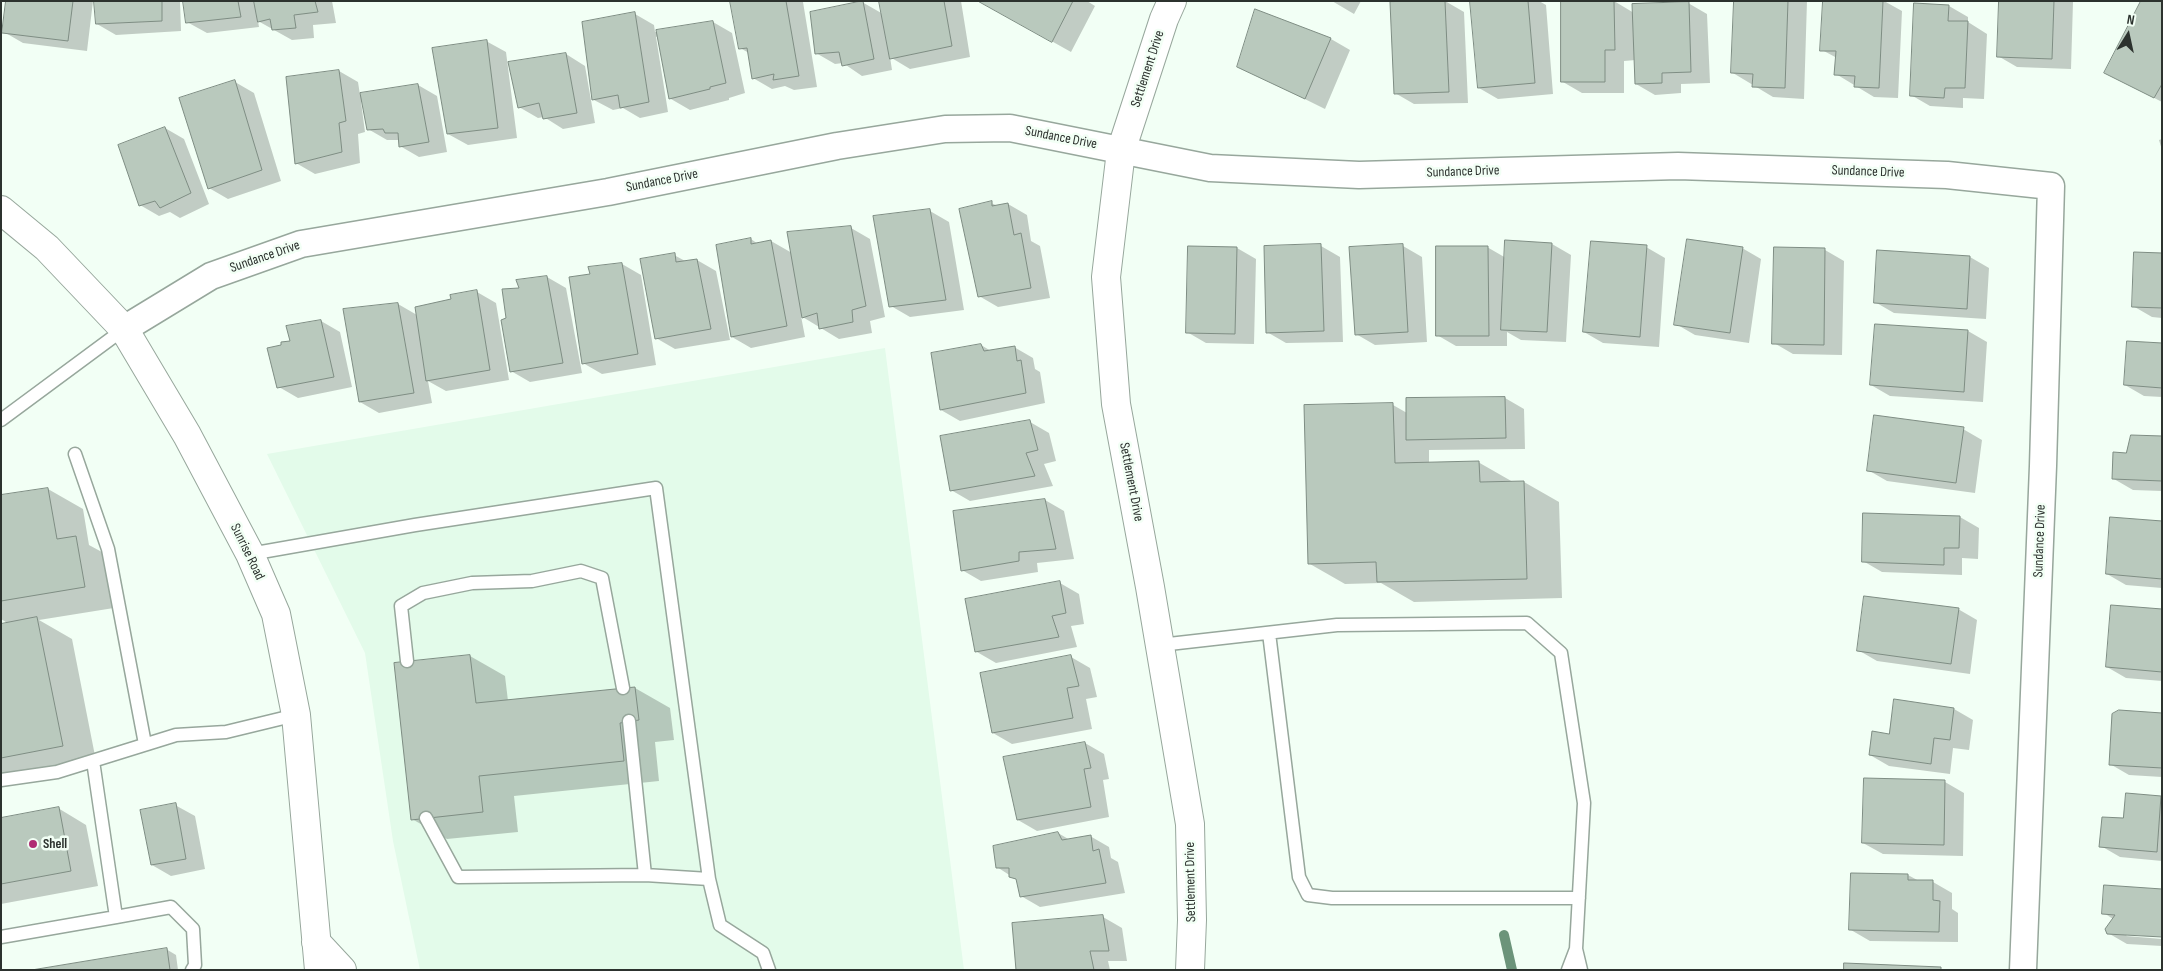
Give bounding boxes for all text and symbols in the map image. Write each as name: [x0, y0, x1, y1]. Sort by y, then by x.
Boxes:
north arrow: [2103, 10, 2153, 60]
text: N: [2126, 11, 2136, 29]
street label: Settlement Drive: [1128, 28, 1168, 110]
street label: Sundance Drive: [1024, 123, 1098, 153]
street label: Sundance Drive: [1426, 162, 1500, 182]
street label: Sundance Drive: [1831, 162, 1905, 182]
street label: Sundance Drive: [625, 166, 699, 196]
street label: Sundance Drive: [228, 237, 302, 277]
street label: Settlement Drive: [1115, 441, 1147, 523]
street label: Sundance Drive: [2030, 504, 2050, 578]
street label: Sunrise Road: [226, 521, 268, 583]
place label: Shell: [43, 836, 67, 852]
marker: Shell: [27, 838, 39, 850]
street label: Settlement Drive: [1182, 842, 1200, 922]

